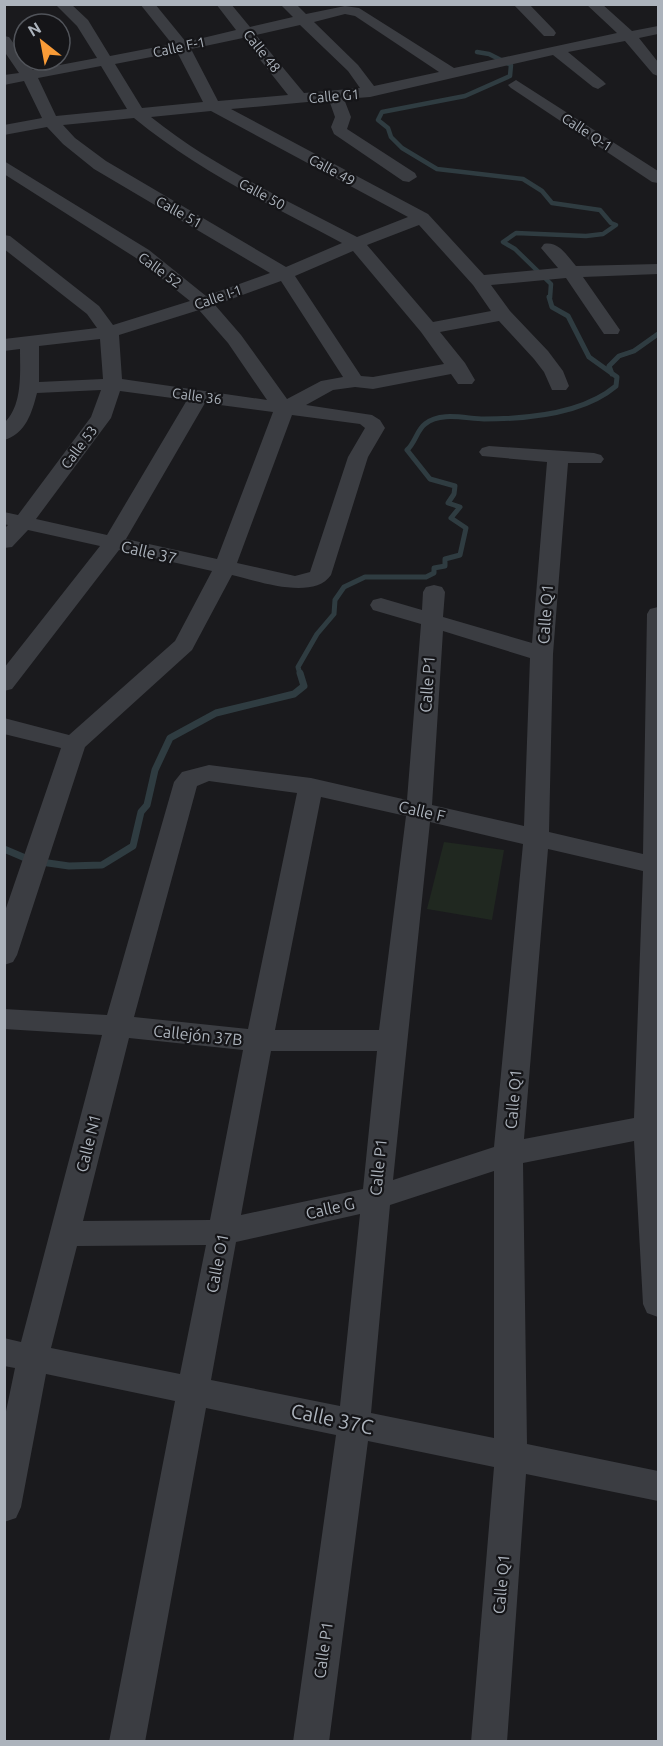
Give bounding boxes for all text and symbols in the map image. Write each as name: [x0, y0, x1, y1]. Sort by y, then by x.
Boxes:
north arrow: [12, 12, 72, 72]
text: N: [25, 18, 44, 40]
street label: Calle 48: [240, 27, 284, 75]
street label: Calle F-1: [151, 34, 207, 60]
street label: Calle G1: [308, 86, 360, 106]
street label: Calle Q-1: [559, 110, 615, 154]
street label: Calle 49: [306, 151, 358, 189]
street label: Calle 50: [236, 175, 288, 213]
street label: Calle 51: [153, 193, 205, 231]
street label: Calle 52: [135, 249, 185, 291]
street label: Calle I-1: [192, 281, 244, 313]
street label: Calle 36: [171, 385, 223, 407]
street label: Calle 53: [58, 422, 100, 472]
street label: Calle 37: [119, 537, 179, 567]
street label: Calle Q1: [534, 583, 556, 645]
street label: Calle P1: [416, 655, 438, 713]
street label: Calle F: [397, 797, 447, 825]
street label: Callejón 37B: [153, 1021, 243, 1049]
street label: Calle Q1: [501, 1068, 525, 1130]
street label: Calle N1: [72, 1112, 104, 1174]
street label: Calle P1: [366, 1137, 390, 1197]
street label: Calle G: [304, 1194, 356, 1222]
street label: Calle O1: [202, 1232, 232, 1294]
street label: Calle 37C: [289, 1399, 375, 1438]
street label: Calle Q1: [489, 1553, 513, 1615]
street label: Calle P1: [310, 1620, 336, 1680]

